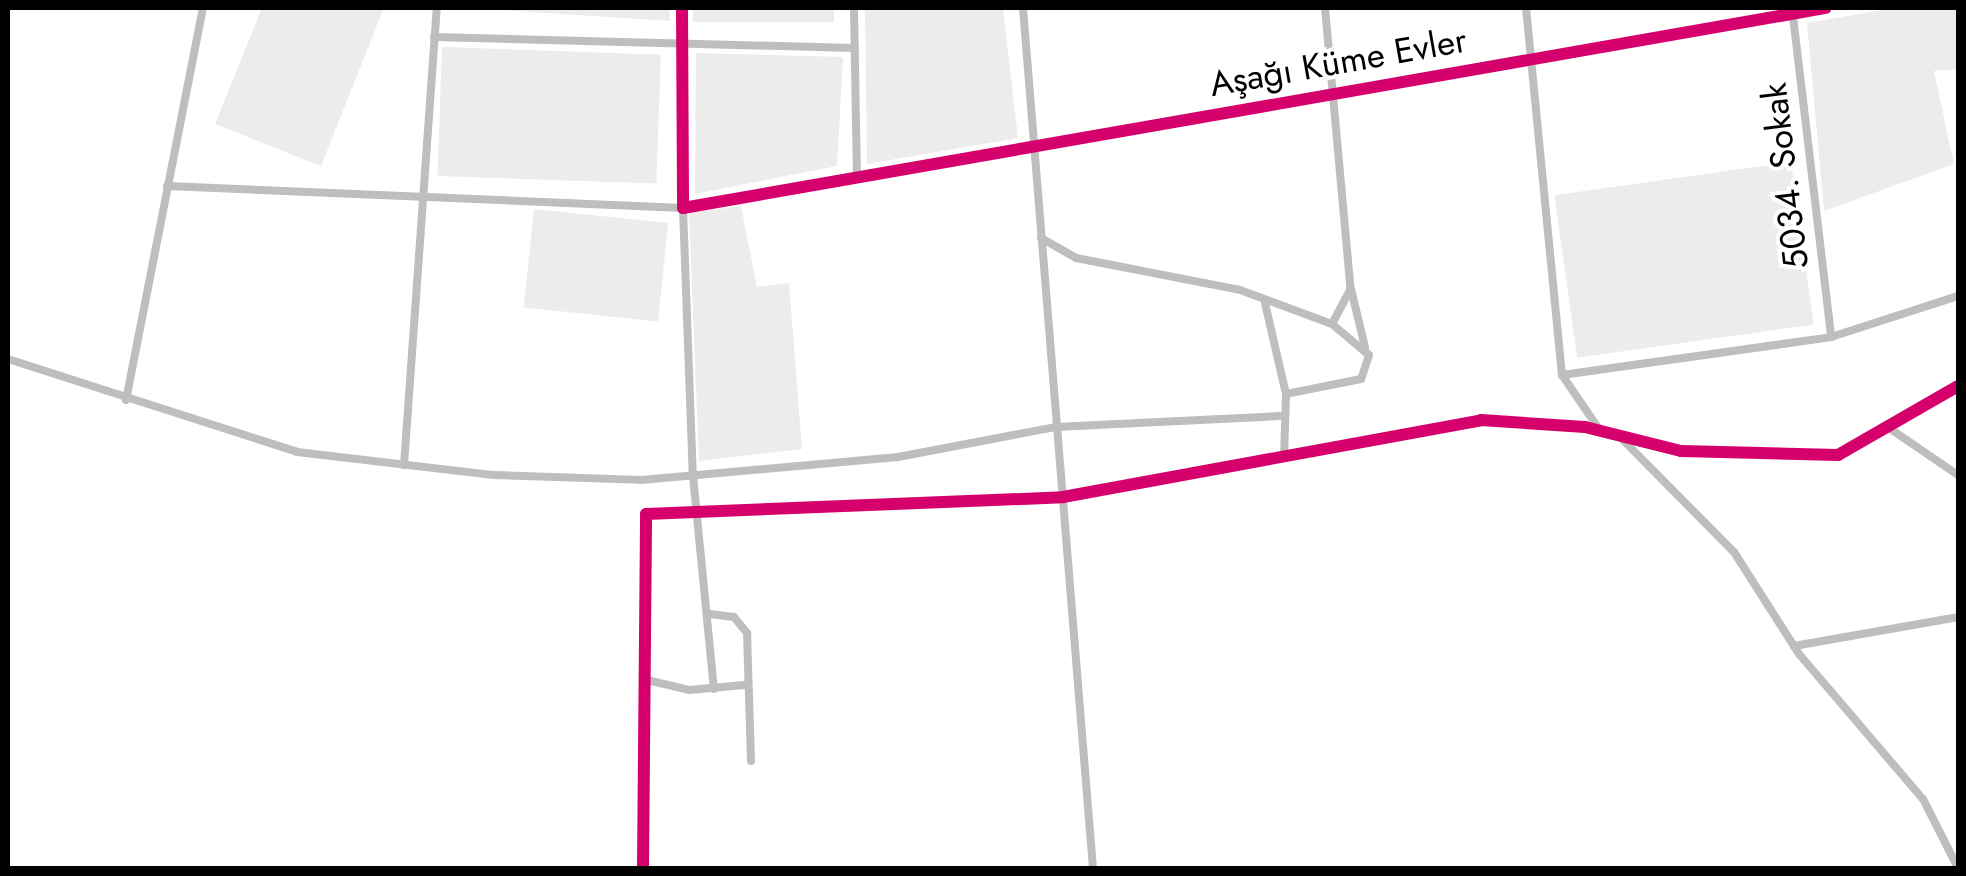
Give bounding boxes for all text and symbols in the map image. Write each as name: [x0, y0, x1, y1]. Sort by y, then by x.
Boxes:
street label: Aşağı Küme Evler: [1206, 19, 1470, 105]
street label: 5034. Sokak: [1753, 81, 1817, 271]

